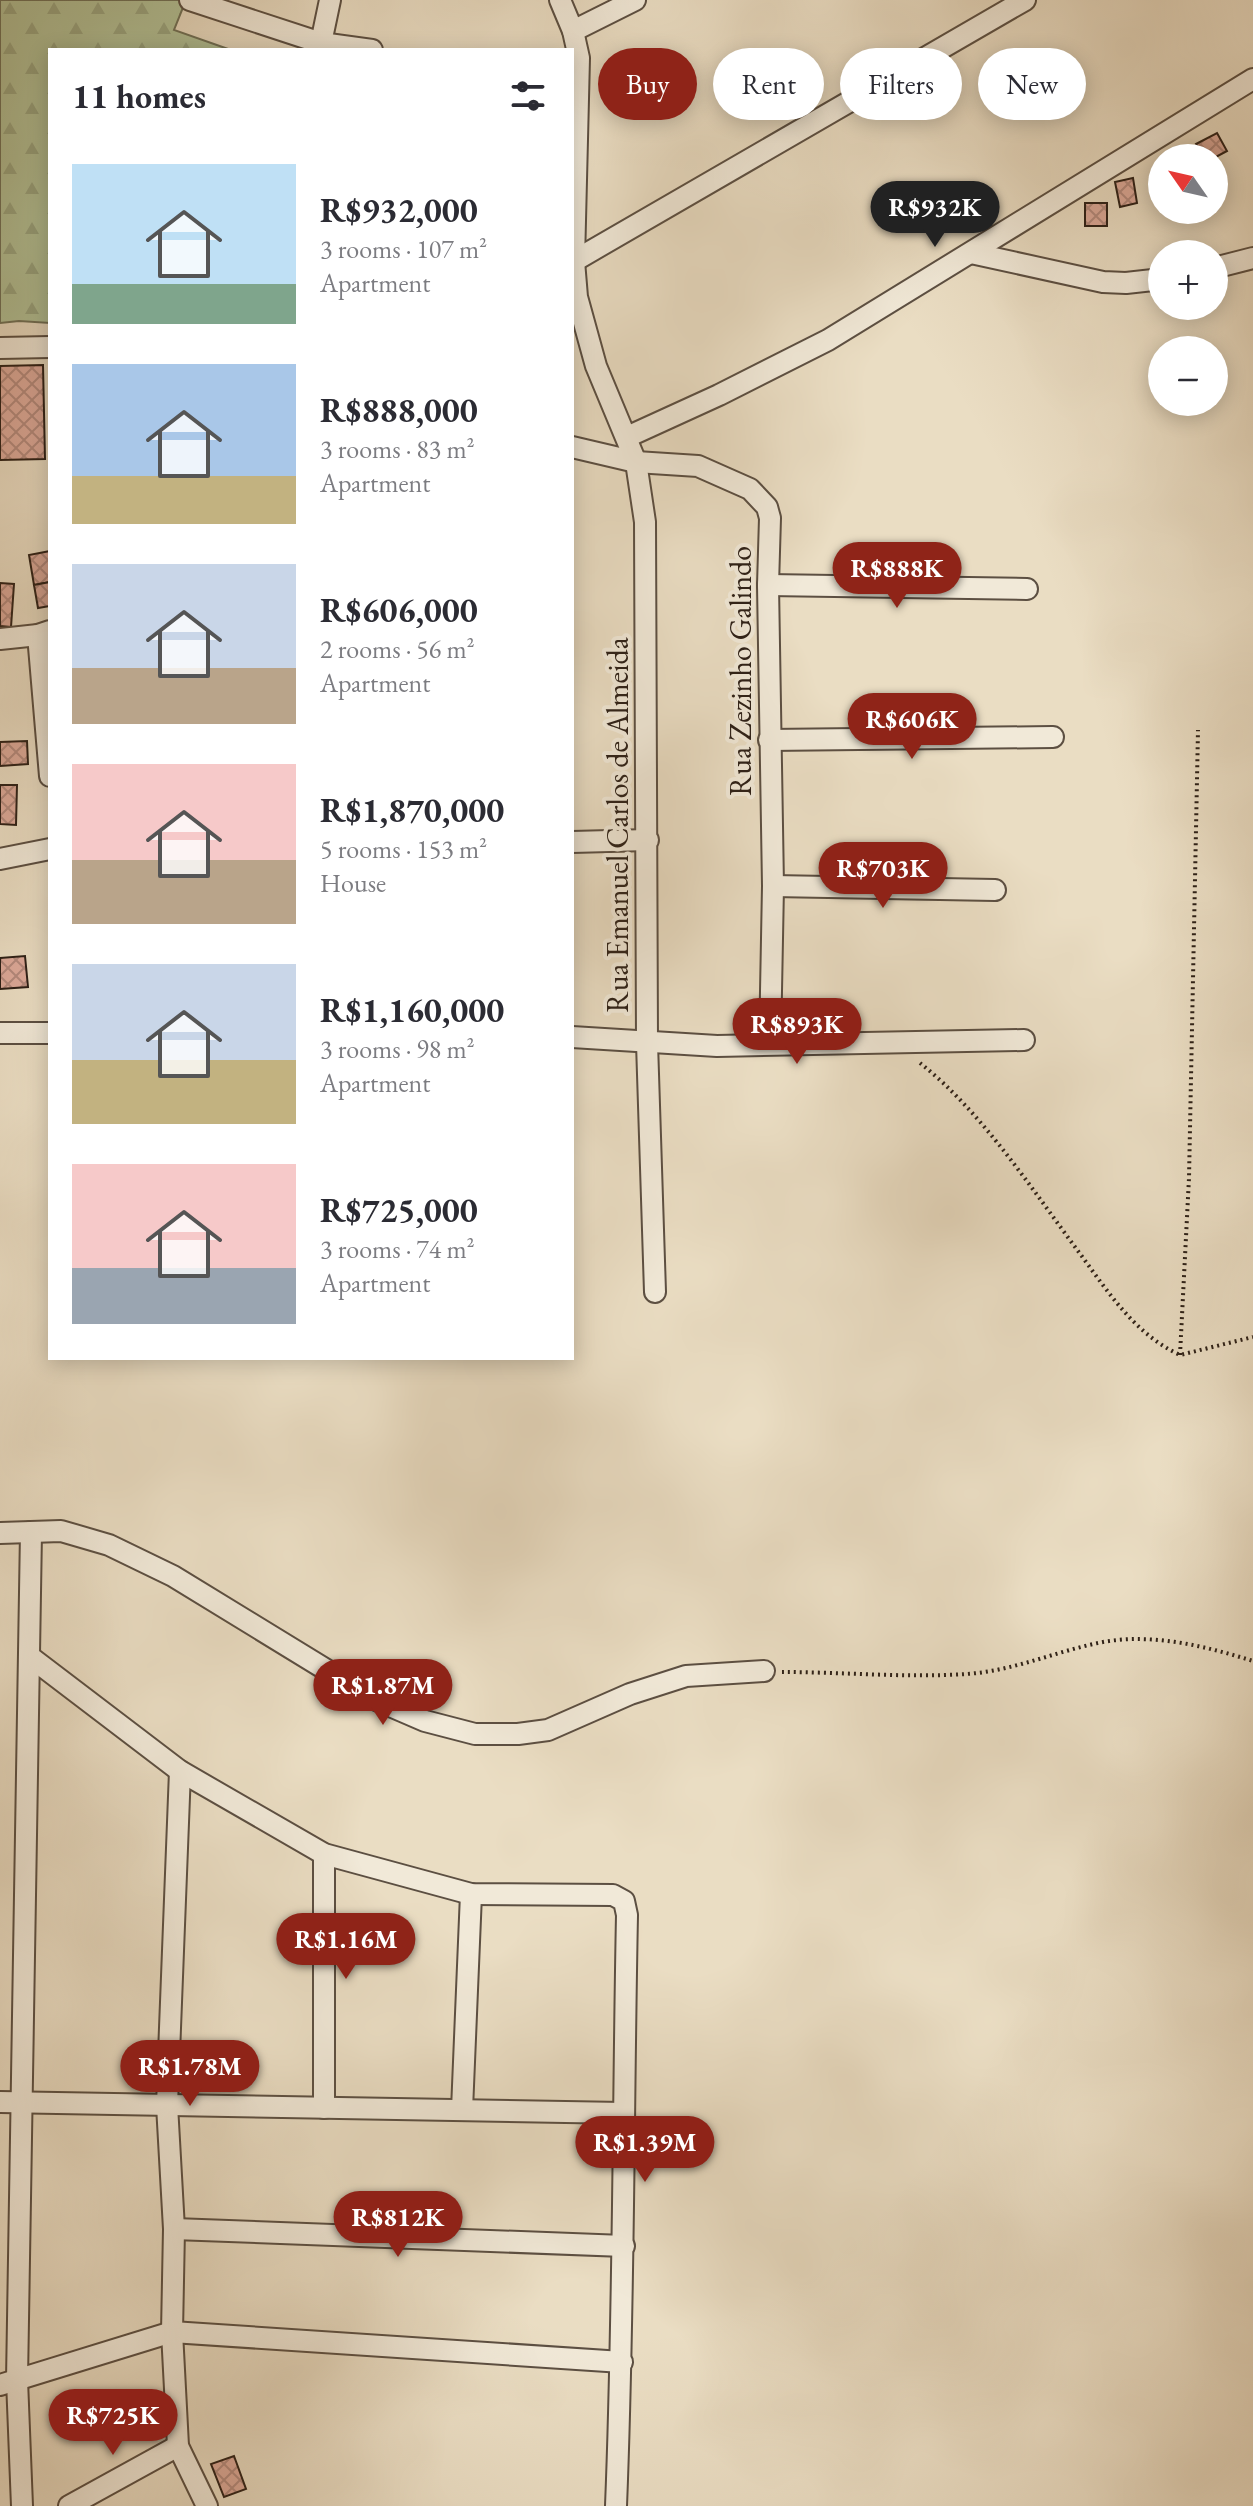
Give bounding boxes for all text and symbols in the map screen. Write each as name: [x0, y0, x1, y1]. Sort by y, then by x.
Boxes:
chip: Buy: [598, 48, 697, 120]
chip: Rent: [713, 48, 824, 120]
chip: Filters: [840, 48, 962, 120]
chip: New: [978, 48, 1086, 120]
text: 11 homes: [72, 74, 206, 118]
icon: filters: [506, 74, 550, 118]
north arrow: [1148, 144, 1228, 224]
map controls: [1148, 144, 1228, 416]
pin: R$932K: [870, 181, 1000, 249]
text: R$932,000: [320, 188, 478, 232]
text: R$932K: [889, 190, 981, 224]
icon: home: [136, 196, 232, 292]
text: 3 rooms · 107 m²: [320, 232, 487, 266]
button: +: [1148, 240, 1228, 320]
text: Apartment: [320, 266, 430, 300]
button: −: [1148, 336, 1228, 416]
text: R$888,000: [320, 388, 478, 432]
icon: home: [136, 396, 232, 492]
text: 3 rooms · 83 m²: [320, 432, 475, 466]
text: Apartment: [320, 466, 430, 500]
pin: R$888K: [832, 542, 962, 610]
street label: Rua Zezinho Galindo: [721, 546, 760, 796]
text: R$888K: [851, 551, 943, 585]
text: R$606,000: [320, 588, 478, 632]
icon: home: [136, 596, 232, 692]
text: 2 rooms · 56 m²: [320, 632, 475, 666]
street label: Rua Emanuel Carlos de Almeida: [598, 637, 637, 1013]
text: Apartment: [320, 666, 430, 700]
pin: R$606K: [847, 693, 977, 761]
text: R$606K: [866, 702, 958, 736]
text: R$1,870,000: [320, 788, 504, 832]
icon: home: [136, 796, 232, 892]
text: 5 rooms · 153 m²: [320, 832, 487, 866]
pin: R$703K: [818, 842, 948, 910]
text: R$703K: [837, 851, 929, 885]
text: House: [320, 866, 386, 900]
text: R$1,160,000: [320, 988, 504, 1032]
icon: home: [136, 996, 232, 1092]
pin: R$893K: [732, 998, 862, 1066]
text: R$893K: [751, 1007, 843, 1041]
text: 3 rooms · 98 m²: [320, 1032, 475, 1066]
text: Apartment: [320, 1066, 430, 1100]
text: R$725,000: [320, 1188, 478, 1232]
icon: home: [136, 1196, 232, 1292]
text: 3 rooms · 74 m²: [320, 1232, 475, 1266]
text: Apartment: [320, 1266, 430, 1300]
pin: R$1.87M: [309, 1659, 457, 1727]
text: R$1.87M: [331, 1668, 435, 1702]
pin: R$1.16M: [272, 1913, 420, 1981]
text: R$1.16M: [294, 1922, 398, 1956]
pin: R$1.78M: [116, 2040, 264, 2108]
text: R$1.78M: [138, 2049, 242, 2083]
pin: R$1.39M: [571, 2116, 719, 2184]
text: R$1.39M: [593, 2125, 697, 2159]
pin: R$812K: [333, 2191, 463, 2259]
text: R$812K: [352, 2200, 444, 2234]
pin: R$725K: [48, 2389, 178, 2457]
text: R$725K: [67, 2398, 159, 2432]

